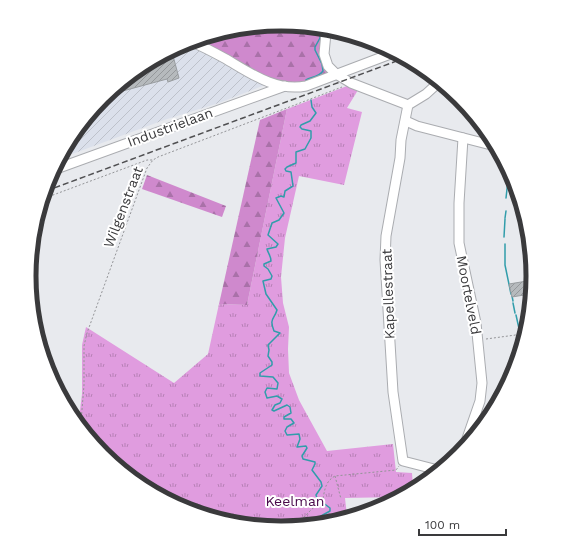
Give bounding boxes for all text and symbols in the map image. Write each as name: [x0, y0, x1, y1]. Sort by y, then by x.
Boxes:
street label: Industrielaan: [125, 104, 215, 150]
street label: Wilgenstraat: [100, 164, 146, 250]
street label: Kapellestraat: [378, 248, 398, 340]
street label: Moortelveld: [453, 254, 485, 336]
park label: Keelman: [266, 493, 324, 509]
scale bar: [419, 511, 506, 537]
text: 100 m: [425, 518, 460, 532]

